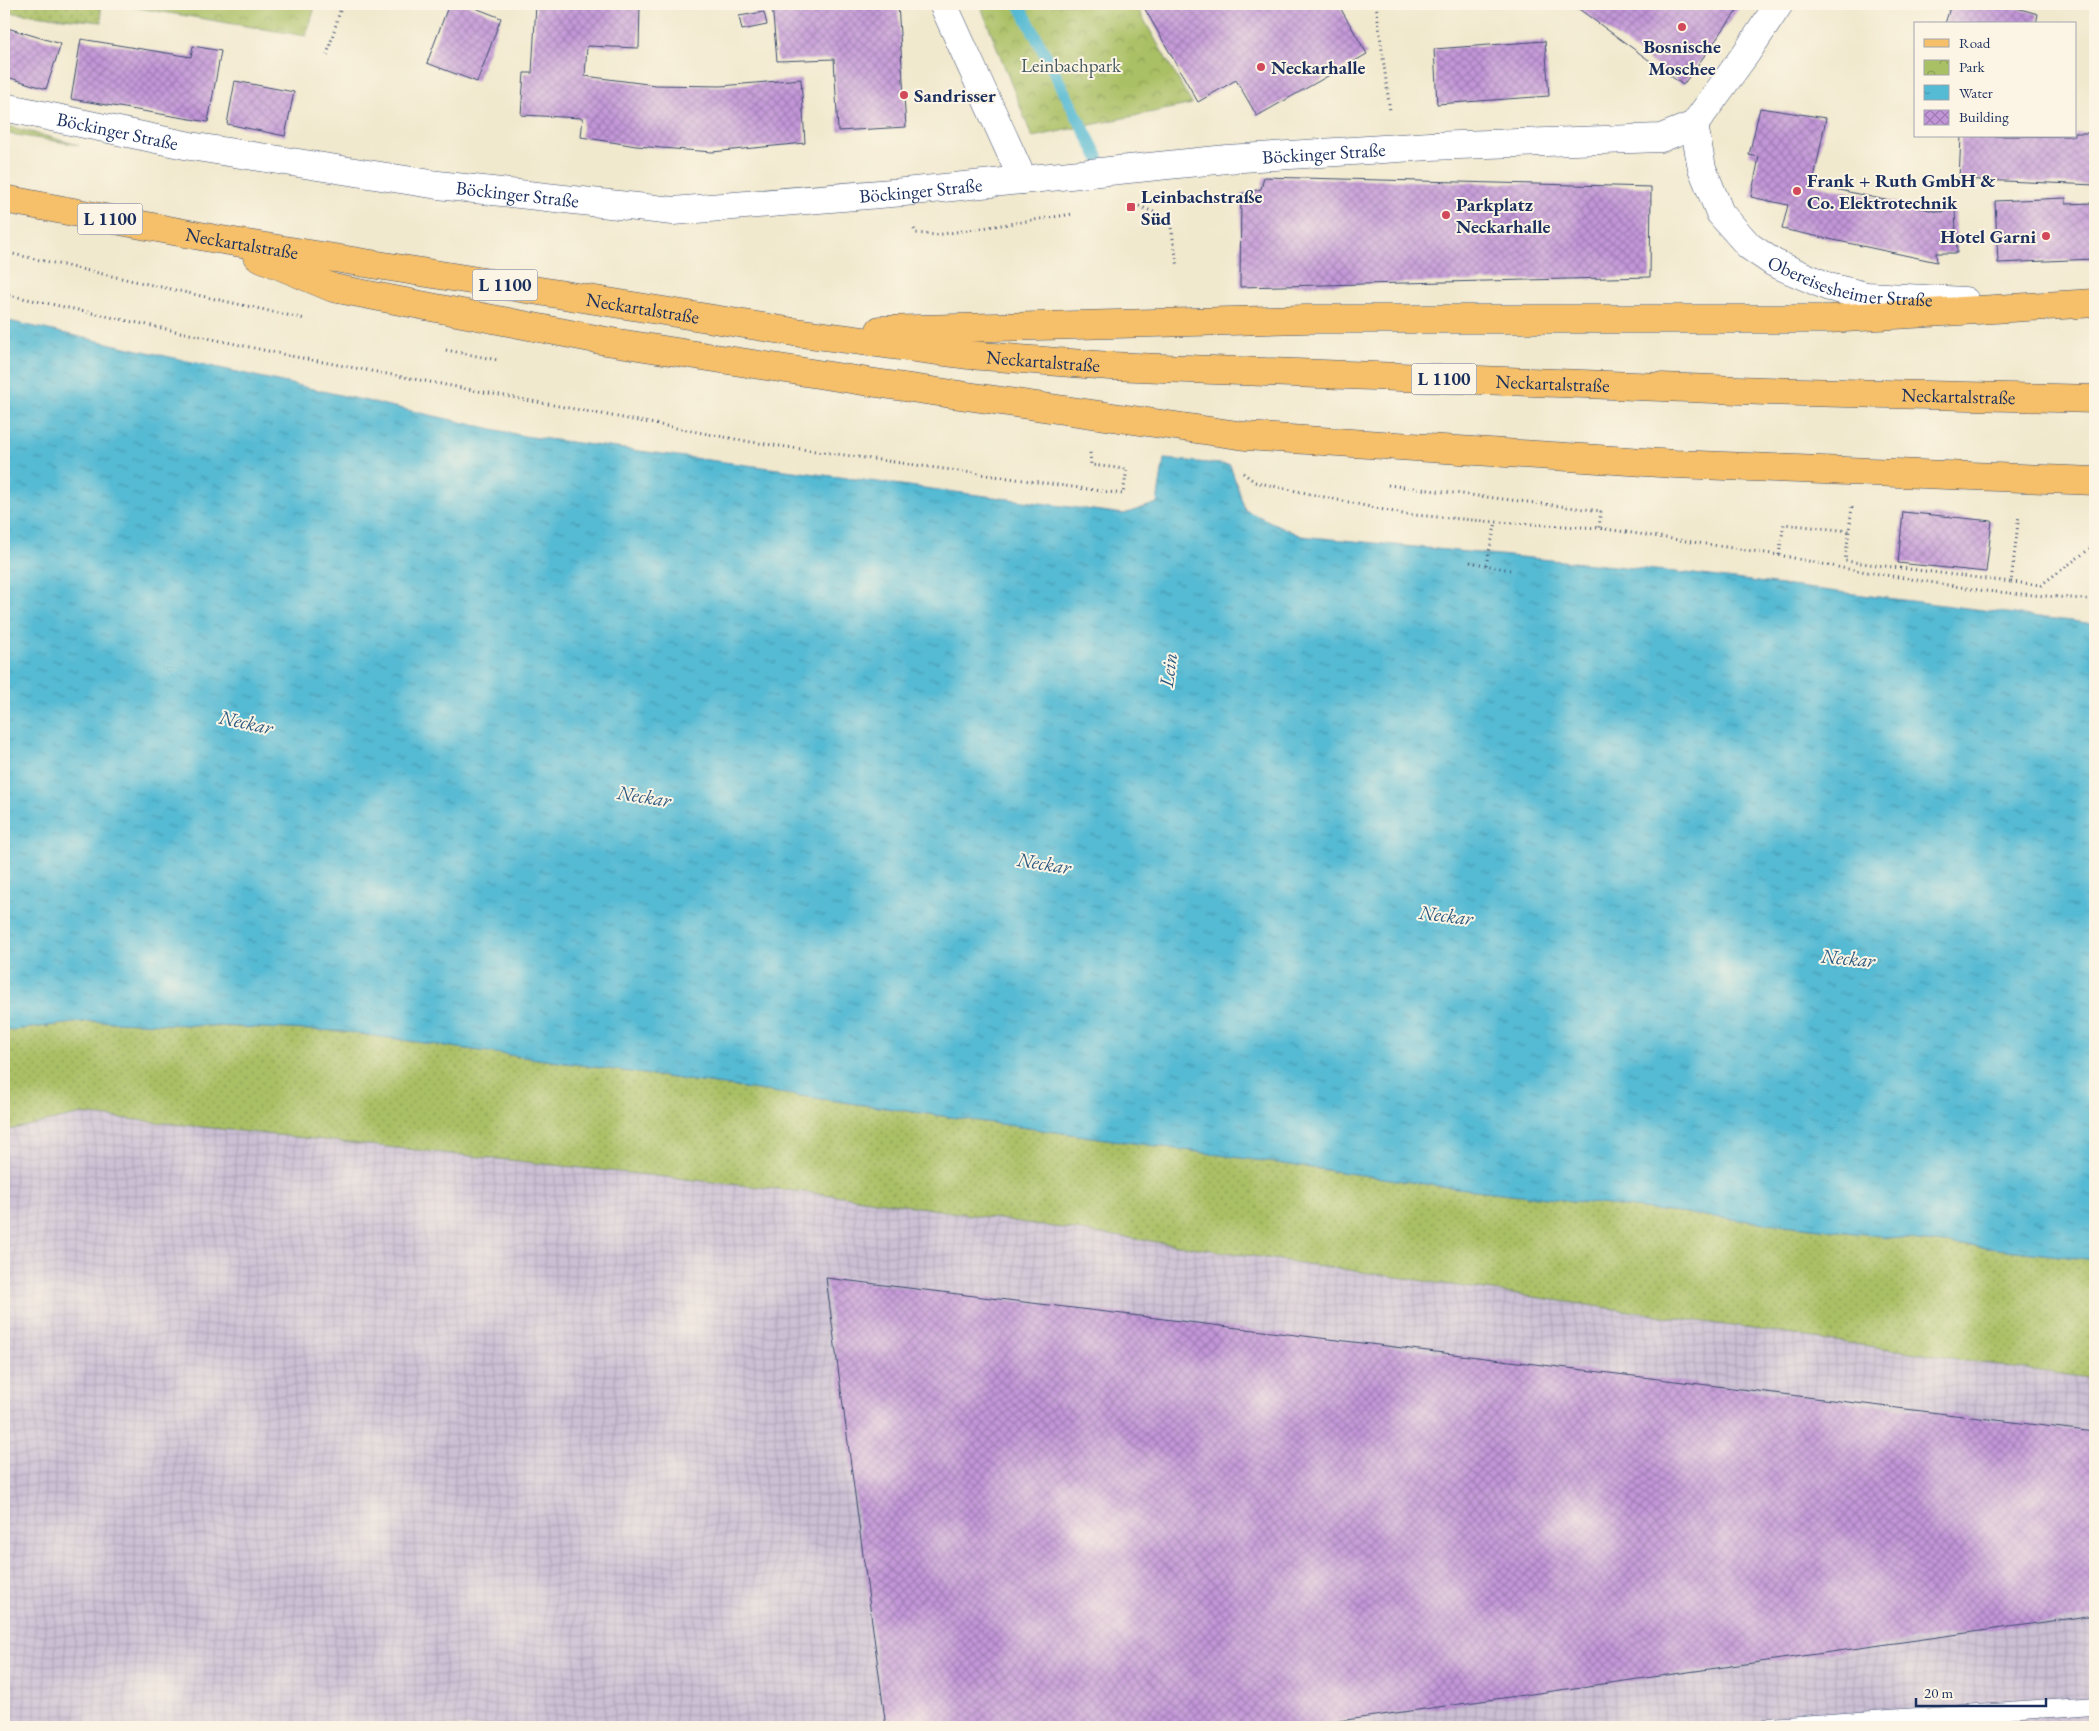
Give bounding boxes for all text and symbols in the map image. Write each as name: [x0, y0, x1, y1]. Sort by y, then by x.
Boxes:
marker: Bosnische Moschee: [1676, 21, 1688, 33]
legend: [1914, 22, 2076, 138]
text: Road: [1959, 33, 1991, 52]
place label: Bosnische Moschee: [1643, 34, 1721, 81]
park label: Leinbachpark: [1021, 53, 1122, 78]
place label: Neckarhalle: [1271, 55, 1365, 80]
text: Park: [1959, 57, 1986, 76]
marker: Neckarhalle: [1255, 61, 1267, 73]
place label: Sandrisser: [914, 83, 996, 108]
text: Water: [1959, 83, 1993, 102]
marker: Sandrisser: [898, 89, 910, 101]
street label: Böckinger Straße: [54, 106, 180, 156]
text: Building: [1959, 107, 2009, 126]
street label: Böckinger Straße: [1261, 137, 1386, 170]
place label: Frank + Ruth GmbH & Co. Elektrotechnik: [1807, 168, 1996, 215]
street label: Böckinger Straße: [858, 172, 983, 209]
street label: Böckinger Straße: [455, 175, 580, 214]
place label: Leinbachstraße Süd: [1141, 184, 1262, 231]
marker: Frank + Ruth GmbH & Co. Elektrotechnik: [1791, 185, 1803, 197]
place label: Parkplatz Neckarhalle: [1456, 192, 1550, 239]
marker: Leinbachstraße Süd: [1125, 201, 1137, 213]
road number: L 1100: [78, 203, 142, 234]
marker: Parkplatz Neckarhalle: [1440, 209, 1452, 221]
street label: Neckartalstraße: [183, 221, 300, 265]
place label: Hotel Garni: [1940, 224, 2036, 249]
marker: Hotel Garni: [2040, 230, 2052, 242]
street label: Obereisesheimer Straße: [1764, 250, 1933, 312]
road number: L 1100: [472, 270, 538, 300]
street label: Neckartalstraße: [584, 287, 701, 330]
street label: Neckartalstraße: [985, 344, 1101, 378]
road number: L 1100: [1412, 364, 1476, 394]
street label: Neckartalstraße: [1495, 369, 1610, 398]
street label: Neckartalstraße: [1901, 382, 2016, 410]
water label: Lein: [1153, 651, 1183, 690]
water label: Neckar: [216, 703, 277, 741]
water label: Neckar: [614, 779, 674, 813]
water label: Neckar: [1014, 846, 1074, 880]
water label: Neckar: [1417, 899, 1476, 931]
water label: Neckar: [1819, 943, 1878, 973]
scale bar: [1916, 1676, 2046, 1708]
text: 20 m: [1924, 1683, 1953, 1702]

